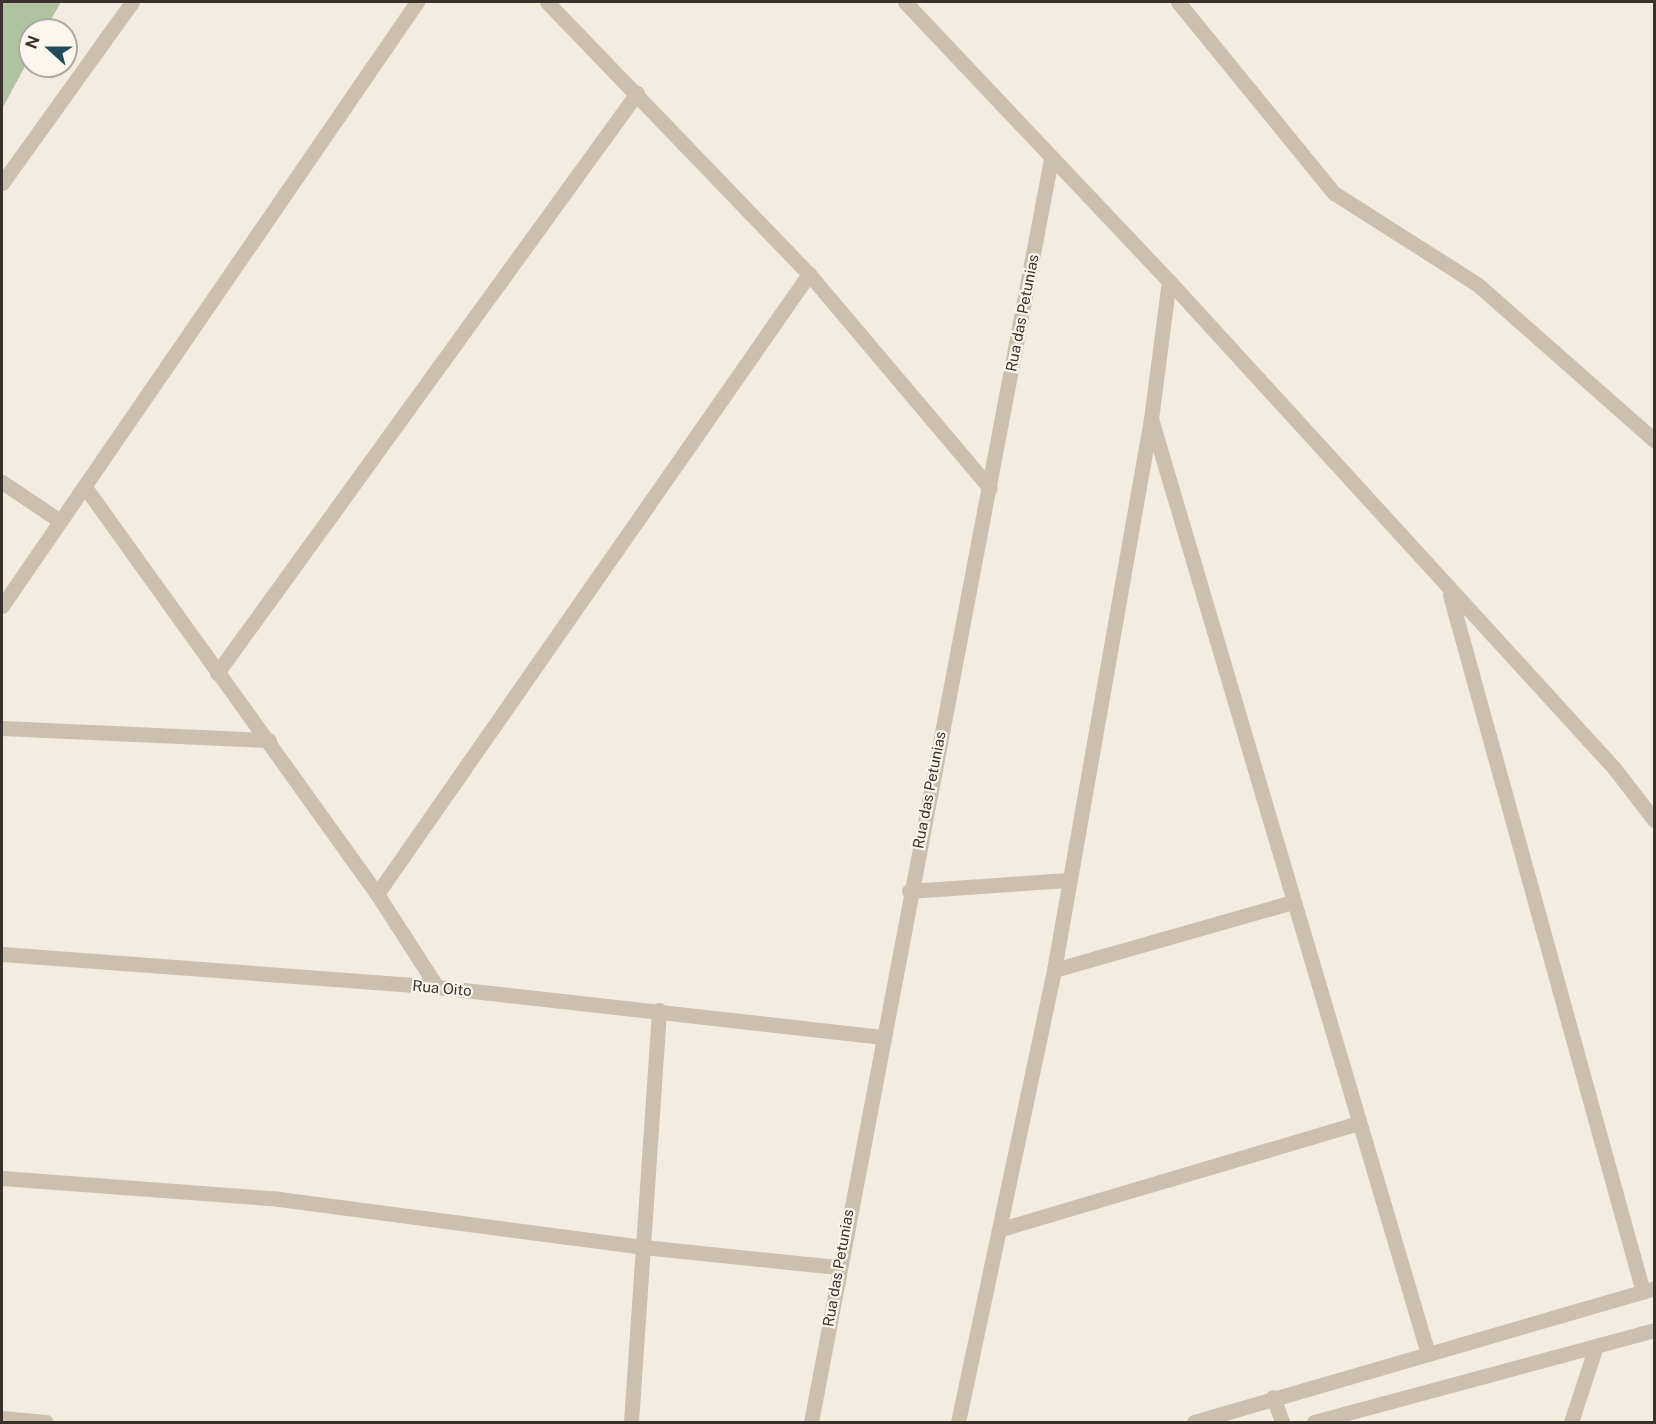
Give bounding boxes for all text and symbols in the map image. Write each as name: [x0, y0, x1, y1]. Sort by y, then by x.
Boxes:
north arrow: [18, 18, 78, 78]
text: N: [21, 33, 44, 51]
street label: Rua das Petunias: [1002, 253, 1042, 373]
street label: Rua das Petunias: [909, 730, 949, 850]
street label: Rua Oito: [412, 976, 472, 1000]
street label: Rua das Petunias: [819, 1208, 857, 1328]

